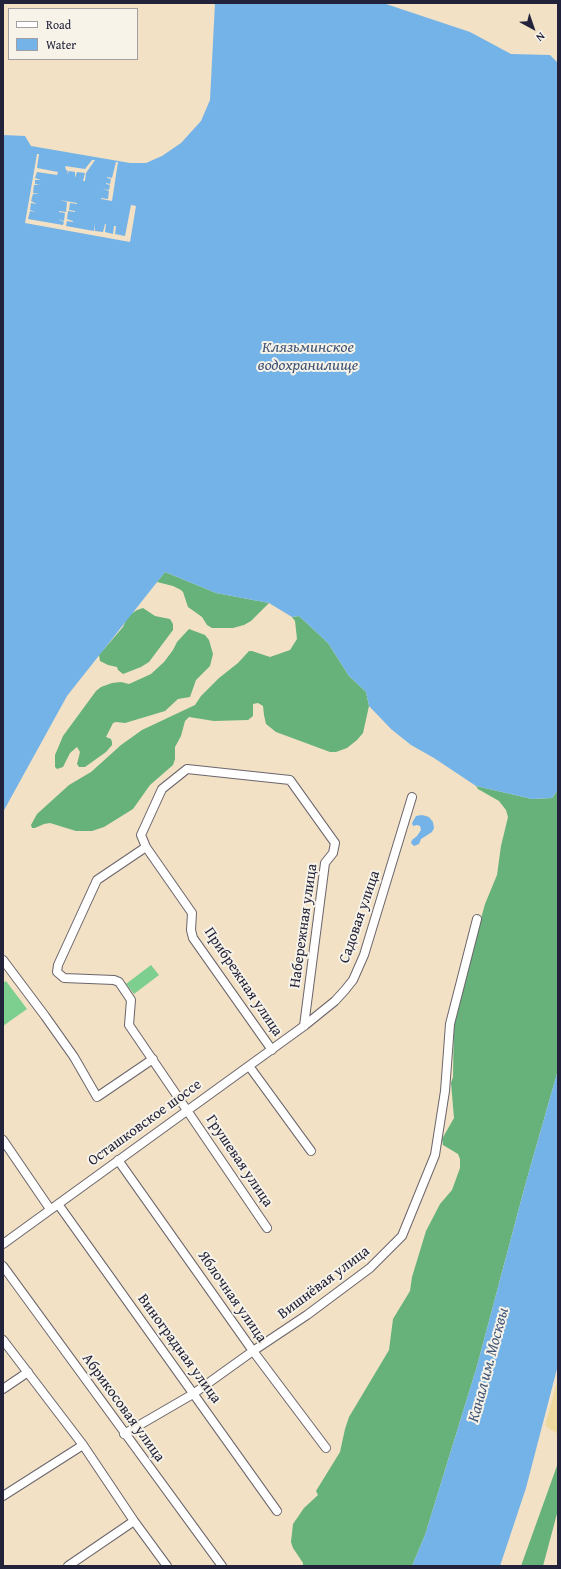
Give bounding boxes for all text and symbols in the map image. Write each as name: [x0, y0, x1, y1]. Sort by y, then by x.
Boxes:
legend: [8, 8, 138, 60]
north arrow: [513, 8, 553, 48]
text: Road: [46, 16, 71, 33]
text: N: [533, 29, 549, 46]
text: Water: [46, 36, 76, 53]
water label: Клязьминское водохранилище: [258, 338, 358, 376]
street label: Набережная улица: [286, 863, 322, 989]
street label: Садовая улица: [336, 868, 384, 966]
street label: Прибрежная улица: [200, 924, 286, 1040]
street label: Осташковское шоссе: [85, 1076, 205, 1170]
street label: Грушевая улица: [202, 1112, 276, 1210]
street label: Вишнёвая улица: [275, 1243, 373, 1323]
street label: Яблочная улица: [194, 1248, 270, 1346]
street label: Виноградная улица: [133, 1291, 225, 1407]
water label: Канал им. Москвы: [464, 1306, 514, 1424]
street label: Абрикосовая улица: [78, 1350, 168, 1466]

